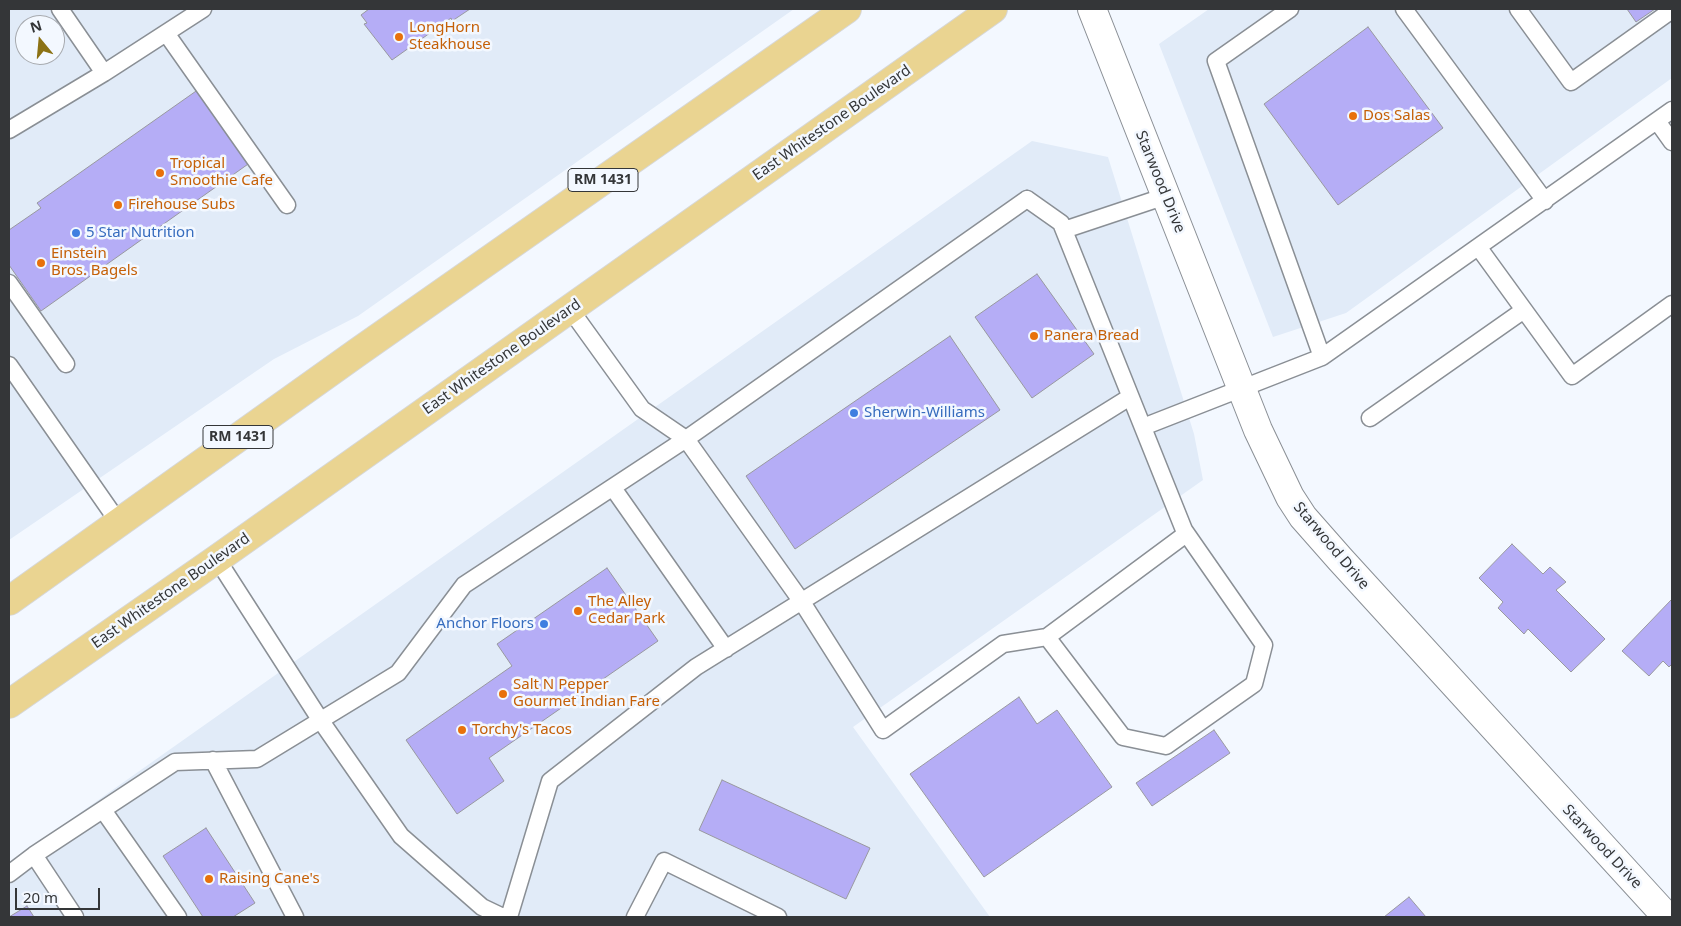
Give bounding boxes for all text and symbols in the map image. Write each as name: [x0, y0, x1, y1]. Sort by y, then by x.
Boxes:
north arrow: [15, 15, 65, 65]
text: N: [28, 15, 44, 37]
place label: LongHorn Steakhouse: [409, 19, 491, 54]
marker: LongHorn Steakhouse: [393, 31, 405, 43]
street label: East Whitestone Boulevard: [750, 61, 914, 185]
place label: Dos Salas: [1363, 107, 1430, 125]
marker: Dos Salas: [1347, 110, 1359, 122]
street label: Starwood Drive: [1131, 128, 1189, 236]
place label: Tropical Smoothie Cafe: [170, 155, 273, 190]
marker: Tropical Smoothie Cafe: [154, 167, 166, 179]
road number: RM 1431: [568, 168, 638, 192]
place label: Firehouse Subs: [128, 196, 235, 214]
marker: Firehouse Subs: [112, 199, 124, 211]
place label: 5 Star Nutrition: [86, 224, 194, 242]
marker: 5 Star Nutrition: [70, 227, 82, 239]
place label: Einstein Bros. Bagels: [51, 245, 138, 280]
marker: Einstein Bros. Bagels: [35, 257, 47, 269]
street label: East Whitestone Boulevard: [420, 295, 584, 419]
place label: Panera Bread: [1044, 327, 1139, 345]
marker: Panera Bread: [1028, 330, 1040, 342]
place label: Sherwin-Williams: [864, 404, 985, 422]
marker: Sherwin-Williams: [848, 407, 860, 419]
road number: RM 1431: [203, 426, 273, 448]
street label: Starwood Drive: [1289, 499, 1373, 593]
street label: East Whitestone Boulevard: [89, 529, 253, 653]
place label: The Alley Cedar Park: [588, 593, 665, 628]
marker: The Alley Cedar Park: [572, 605, 584, 617]
place label: Anchor Floors: [436, 615, 534, 633]
marker: Anchor Floors: [538, 618, 550, 630]
place label: Salt N Pepper Gourmet Indian Fare: [513, 676, 660, 711]
marker: Salt N Pepper Gourmet Indian Fare: [497, 688, 509, 700]
place label: Torchy's Tacos: [472, 721, 572, 739]
marker: Torchy's Tacos: [456, 724, 468, 736]
street label: Starwood Drive: [1558, 801, 1646, 893]
place label: Raising Cane's: [219, 870, 320, 888]
marker: Raising Cane's: [203, 873, 215, 885]
scale bar: [18, 878, 102, 910]
text: 20 m: [23, 887, 58, 907]

